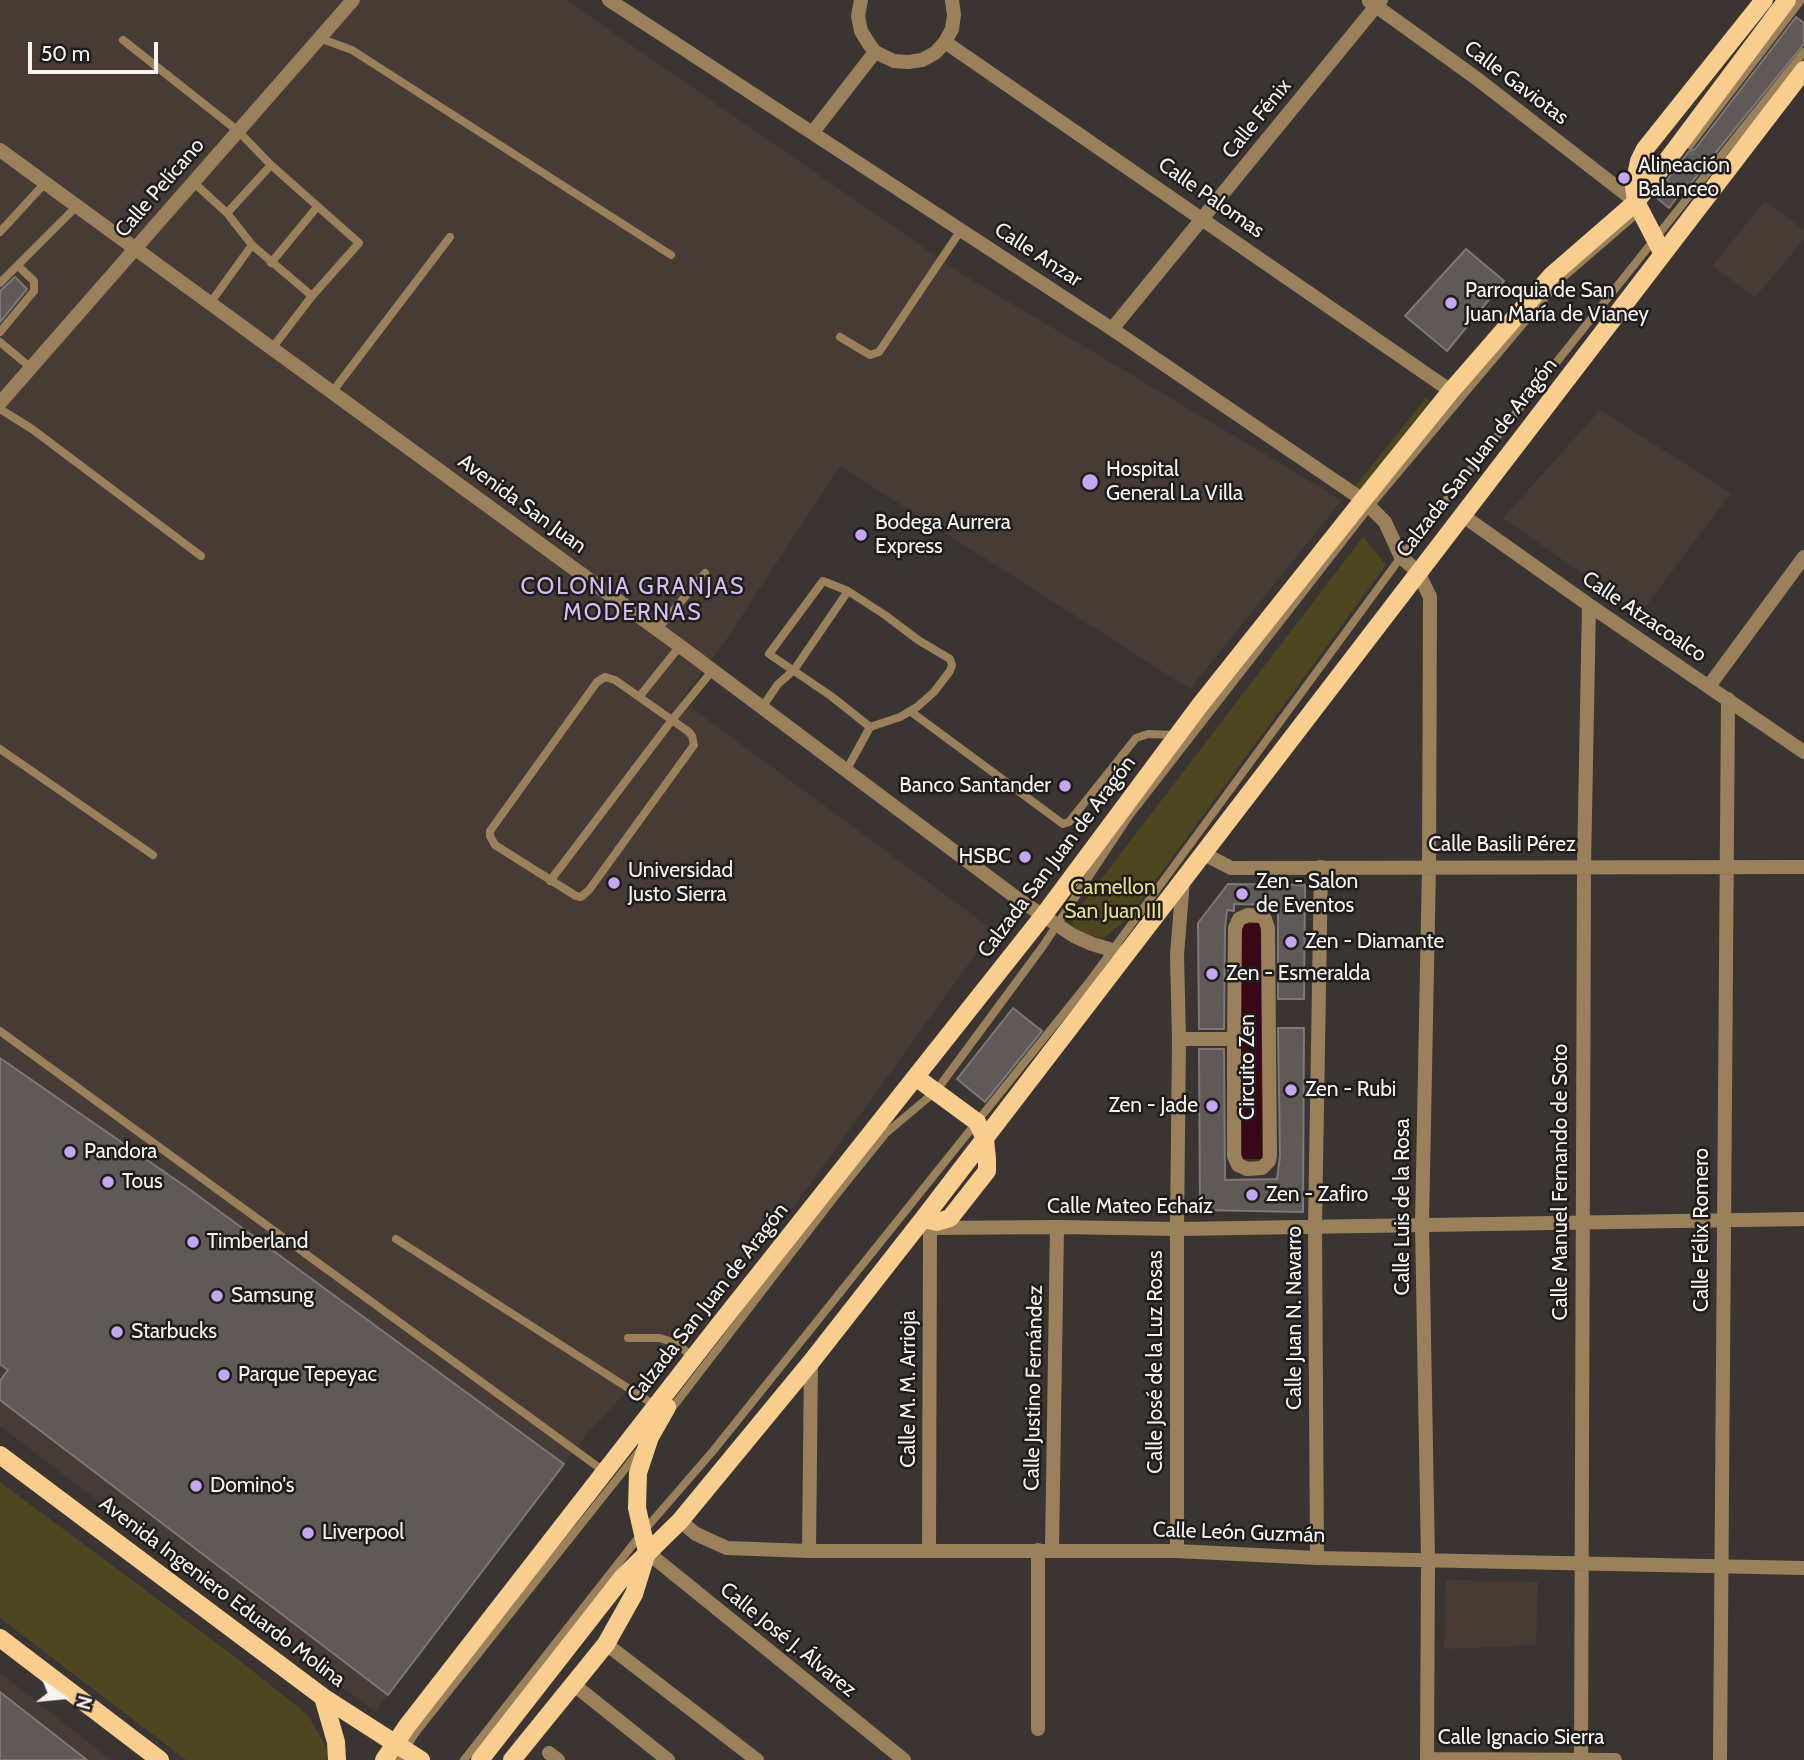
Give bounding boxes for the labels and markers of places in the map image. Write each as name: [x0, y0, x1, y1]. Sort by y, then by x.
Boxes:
place label: Alineación Balanceo: [1638, 153, 1730, 203]
marker: Alineación Balanceo: [1616, 170, 1632, 186]
place label: Parroquia de San Juan María de Vianey: [1465, 278, 1649, 328]
marker: Parroquia de San Juan María de Vianey: [1443, 295, 1459, 311]
place label: Hospital General La Villa: [1106, 457, 1243, 507]
marker: Hospital General La Villa: [1080, 472, 1100, 492]
place label: Bodega Aurrera Express: [875, 510, 1011, 560]
marker: Bodega Aurrera Express: [853, 527, 869, 543]
place label: Banco Santander: [899, 773, 1051, 799]
marker: Banco Santander: [1057, 778, 1073, 794]
place label: HSBC: [958, 844, 1011, 870]
marker: HSBC: [1017, 849, 1033, 865]
place label: Universidad Justo Sierra: [628, 858, 733, 908]
place label: Zen - Salon de Eventos: [1256, 869, 1358, 919]
marker: Universidad Justo Sierra: [606, 875, 622, 891]
marker: Zen - Salon de Eventos: [1234, 886, 1250, 902]
place label: Zen - Diamante: [1305, 929, 1444, 955]
marker: Zen - Diamante: [1283, 934, 1299, 950]
place label: Zen - Esmeralda: [1226, 961, 1370, 987]
marker: Zen - Esmeralda: [1204, 966, 1220, 982]
place label: Zen - Rubi: [1305, 1077, 1396, 1103]
marker: Zen - Rubi: [1283, 1082, 1299, 1098]
place label: Zen - Jade: [1109, 1093, 1198, 1119]
marker: Zen - Jade: [1204, 1098, 1220, 1114]
place label: Pandora: [84, 1139, 157, 1165]
marker: Pandora: [62, 1144, 78, 1160]
place label: Tous: [122, 1169, 163, 1195]
marker: Tous: [100, 1174, 116, 1190]
place label: Zen - Zafiro: [1266, 1182, 1368, 1208]
marker: Zen - Zafiro: [1244, 1187, 1260, 1203]
place label: Timberland: [207, 1229, 308, 1255]
marker: Timberland: [185, 1234, 201, 1250]
place label: Samsung: [231, 1283, 314, 1309]
marker: Samsung: [209, 1288, 225, 1304]
place label: Starbucks: [131, 1319, 217, 1345]
marker: Starbucks: [109, 1324, 125, 1340]
place label: Parque Tepeyac: [238, 1362, 377, 1388]
marker: Parque Tepeyac: [216, 1367, 232, 1383]
place label: Domino's: [210, 1473, 294, 1499]
marker: Domino's: [188, 1478, 204, 1494]
place label: Liverpool: [322, 1520, 404, 1546]
marker: Liverpool: [300, 1525, 316, 1541]

